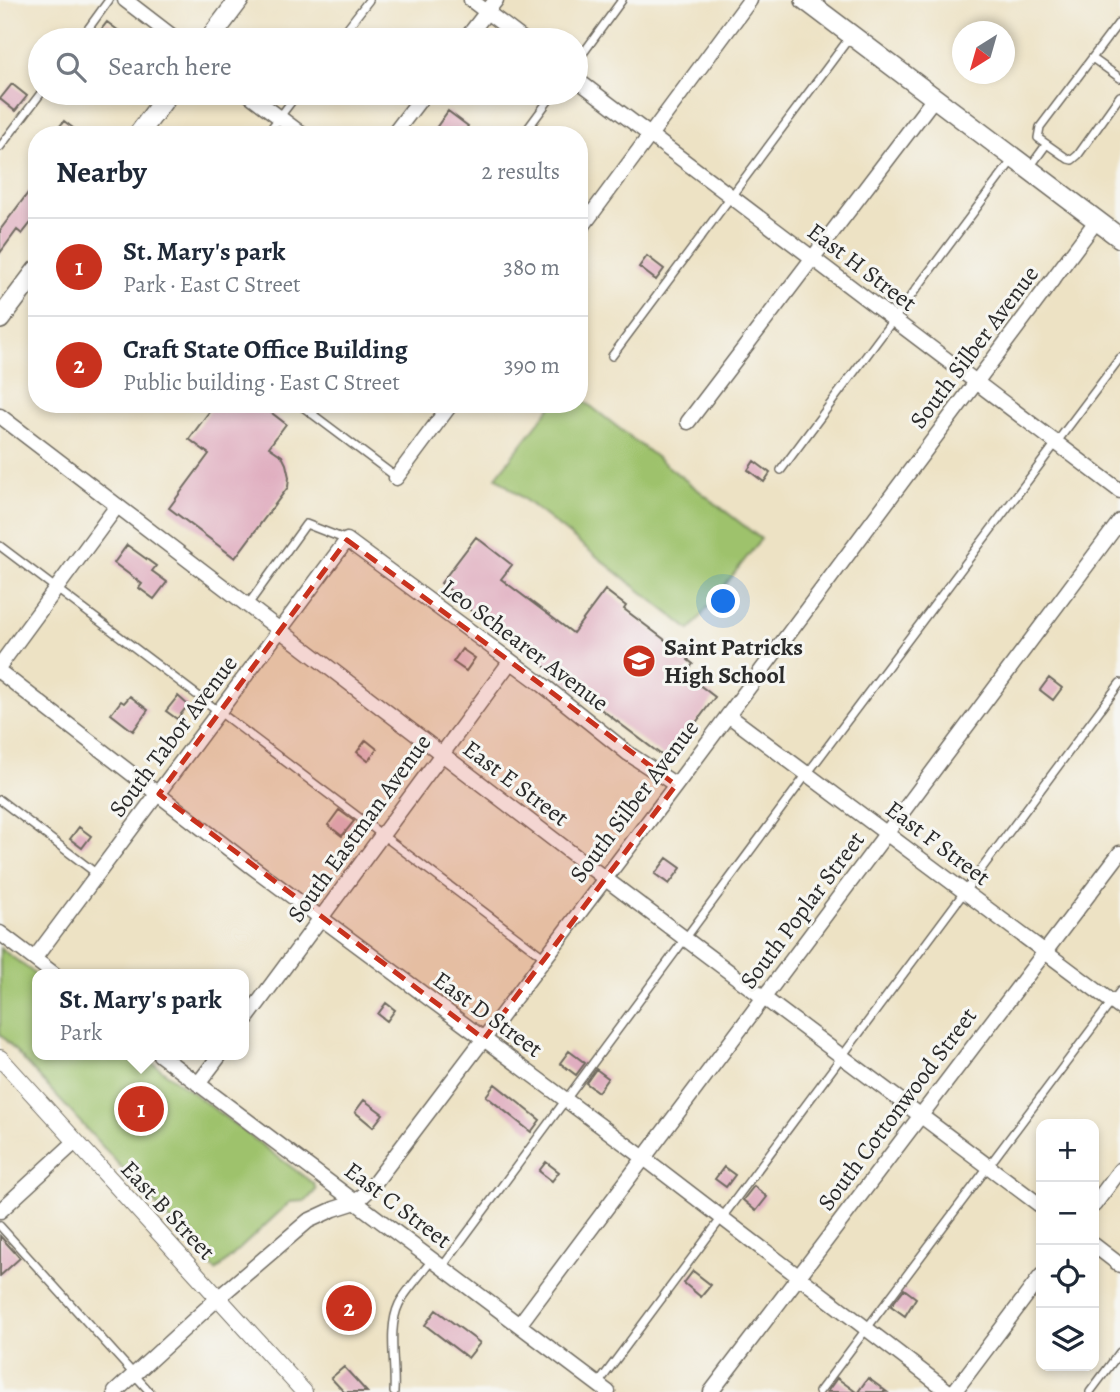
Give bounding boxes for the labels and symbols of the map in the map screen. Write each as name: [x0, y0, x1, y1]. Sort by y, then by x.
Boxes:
north arrow: [952, 21, 1015, 84]
street label: East H Street: [801, 215, 923, 319]
street label: South Silber Avenue: [902, 259, 1046, 435]
street label: Leo Schearer Avenue: [435, 571, 615, 719]
your location: [706, 584, 740, 618]
place label: Saint Patricks High School: [664, 631, 803, 691]
school or university icon: Saint Patricks High School: [620, 642, 658, 680]
street label: South Tabor Avenue: [101, 648, 245, 824]
street label: South Silber Avenue: [562, 713, 706, 889]
street label: South Eastman Avenue: [280, 727, 438, 929]
street label: East E Street: [456, 733, 576, 833]
street label: East F Street: [879, 793, 997, 893]
street label: South Poplar Street: [732, 825, 872, 995]
street label: East D Street: [427, 963, 549, 1065]
street label: South Cottonwood Street: [810, 1001, 984, 1217]
pin: 1: [118, 1083, 164, 1135]
street label: East B Street: [114, 1153, 222, 1267]
street label: East C Street: [338, 1154, 458, 1256]
pin: 2: [326, 1282, 372, 1334]

